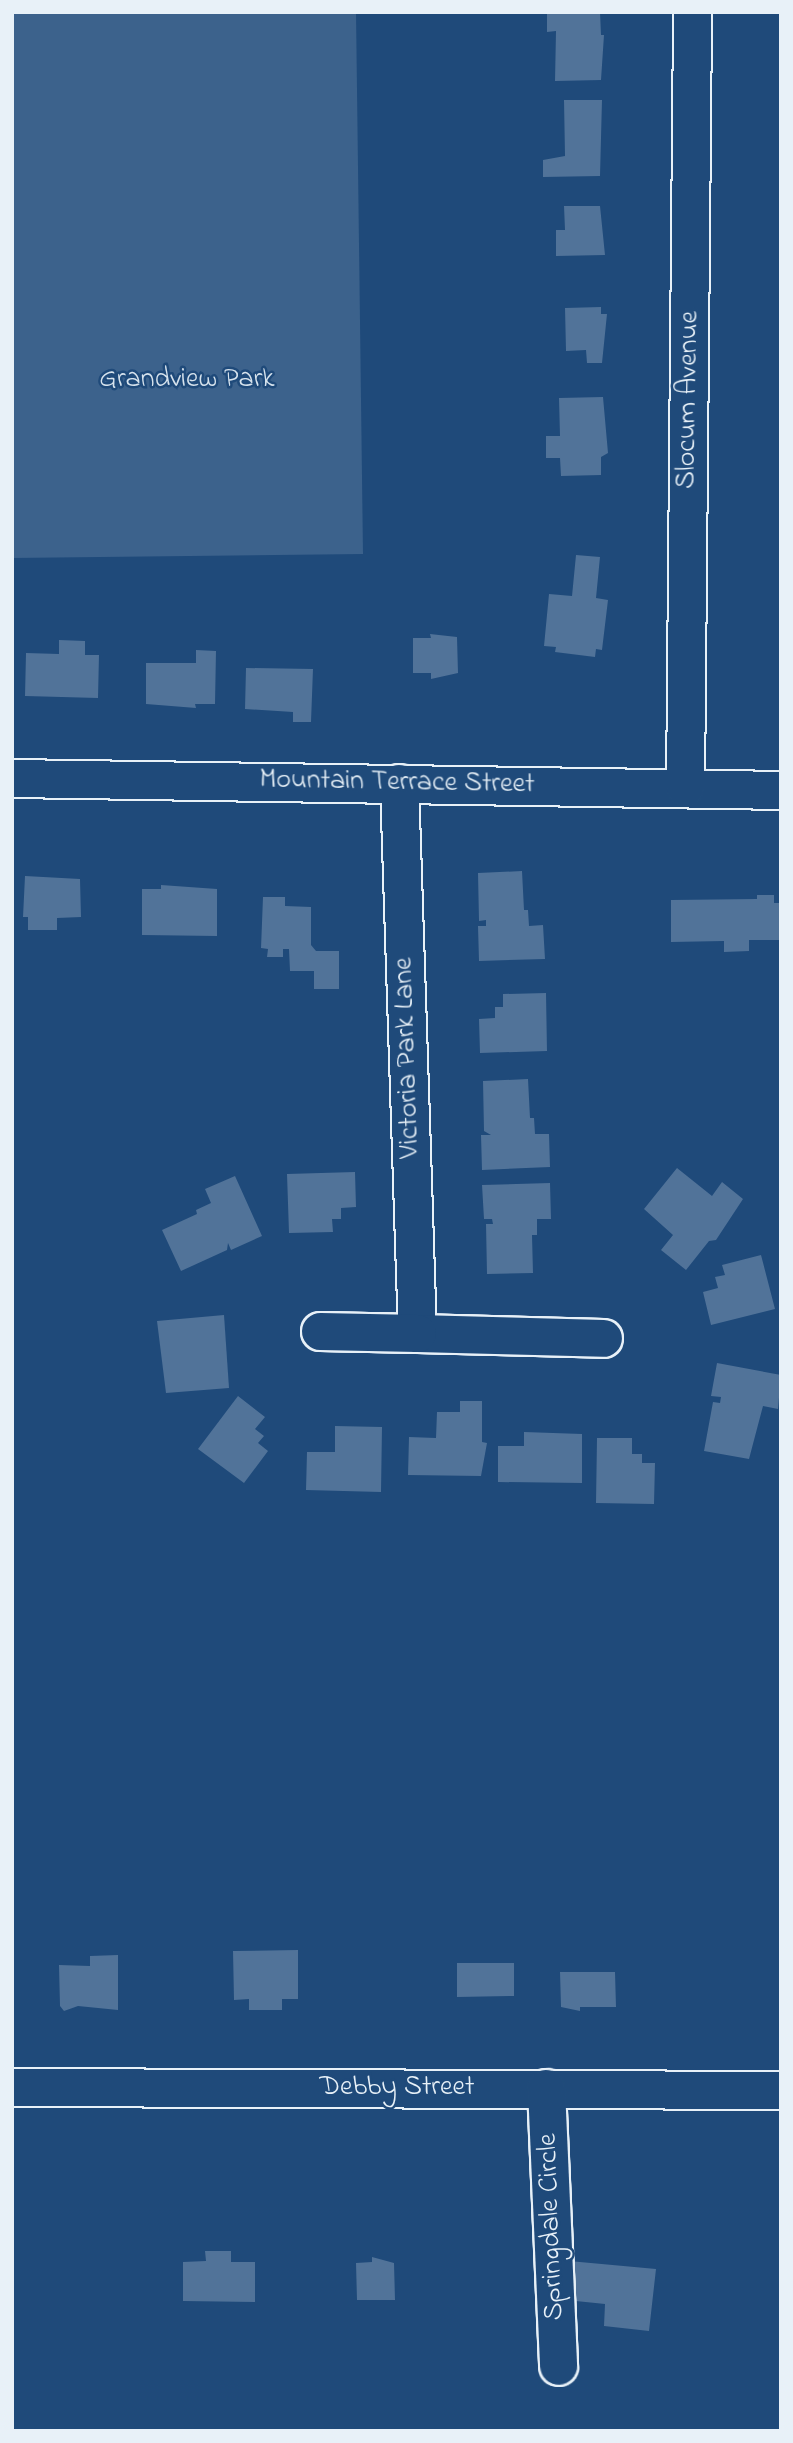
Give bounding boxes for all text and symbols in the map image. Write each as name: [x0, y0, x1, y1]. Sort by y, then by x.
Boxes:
street label: Slocum Avenue: [671, 311, 707, 489]
park label: Grandview Park: [99, 363, 275, 397]
street label: Mountain Terrace Street: [259, 764, 535, 802]
street label: Victoria Park Lane: [388, 957, 428, 1159]
street label: Debby Street: [320, 2071, 474, 2105]
street label: Springdale Circle: [532, 2133, 572, 2321]

